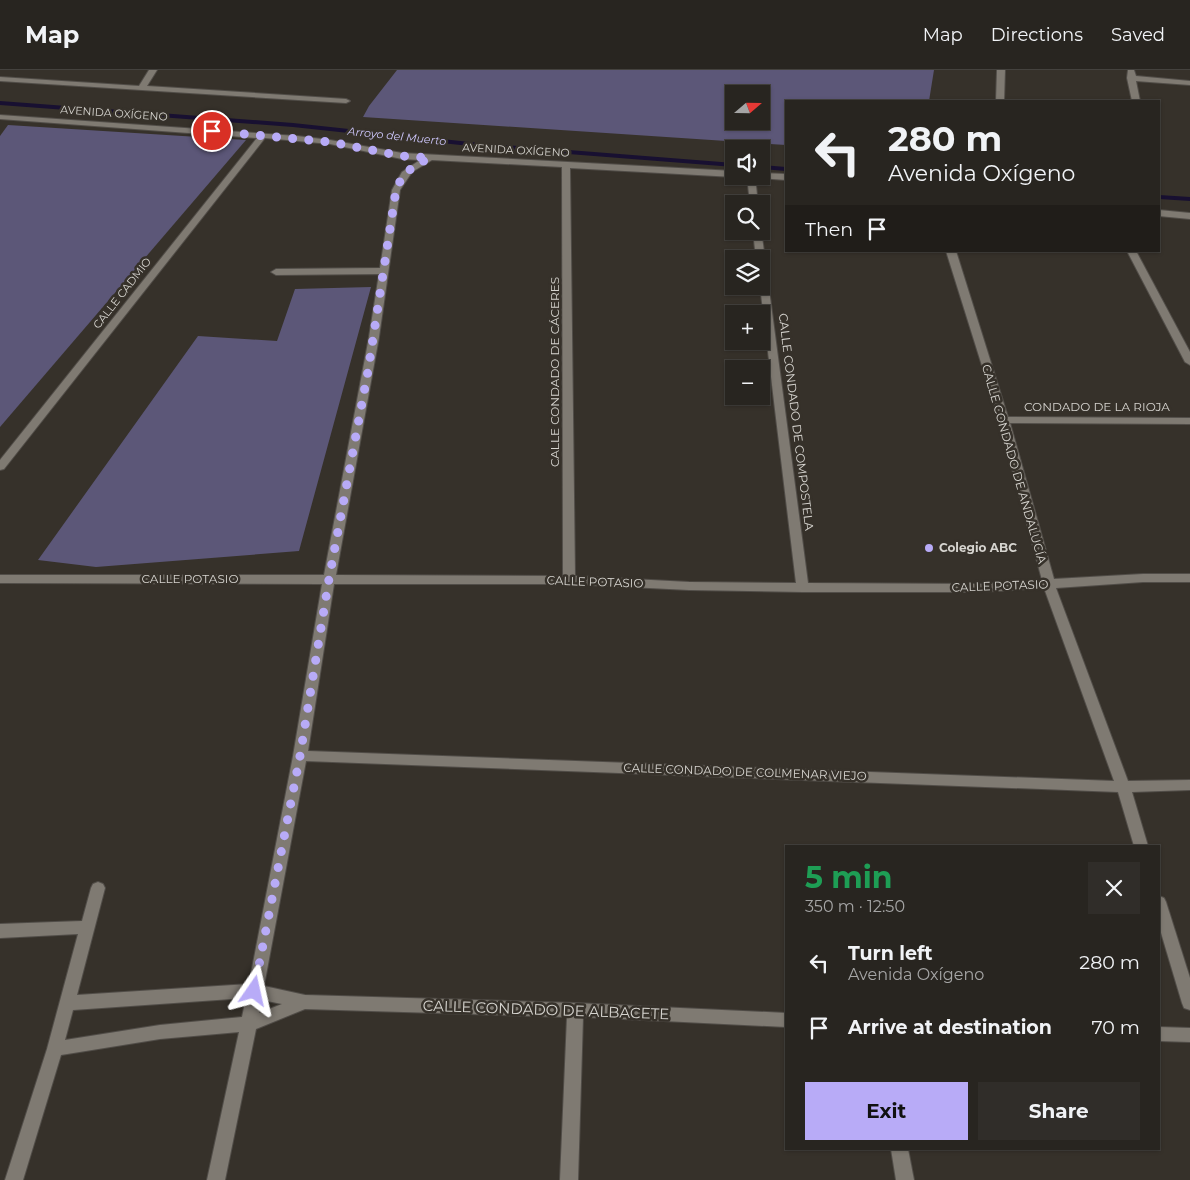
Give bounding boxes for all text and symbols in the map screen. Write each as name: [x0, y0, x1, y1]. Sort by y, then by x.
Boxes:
text: Map: [25, 20, 79, 49]
text: Map: [923, 24, 963, 46]
text: Directions: [991, 24, 1083, 46]
text: Saved: [1111, 24, 1165, 46]
north arrow: [725, 85, 770, 130]
map controls: [725, 85, 770, 405]
street label: AVENIDA OXÍGENO: [60, 102, 168, 124]
pin: [191, 110, 233, 152]
icon: arrive: [198, 117, 226, 145]
text: 280 m: [888, 117, 1002, 160]
icon: left: [805, 120, 870, 185]
water label: Arroyo del Muerto: [346, 124, 447, 148]
street label: AVENIDA OXÍGENO: [462, 140, 570, 160]
button: sound: [725, 140, 770, 185]
text: Avenida Oxígeno: [888, 160, 1075, 187]
button: search: [725, 195, 770, 240]
icon: arrive: [863, 215, 891, 243]
text: Then: [805, 218, 853, 241]
button: layers: [725, 250, 770, 295]
street label: CALLE CADMIO: [90, 255, 154, 331]
street label: CALLE CONDADO DE CÁCERES: [547, 277, 562, 467]
button: +: [725, 305, 770, 350]
street label: CALLE CONDADO DE COMPOSTELA: [776, 312, 817, 532]
button: −: [725, 360, 770, 405]
street label: CALLE CONDADO DE ANDALUCÍA: [979, 362, 1050, 566]
street label: CONDADO DE LA RIOJA: [1024, 399, 1170, 414]
place label: Colegio ABC: [939, 540, 1017, 555]
marker: Colegio ABC: [923, 542, 935, 554]
street label: CALLE POTASIO: [142, 571, 238, 586]
street label: CALLE POTASIO: [546, 572, 644, 591]
street label: CALLE POTASIO: [951, 576, 1049, 595]
street label: CALLE CONDADO DE COLMENAR VIEJO: [623, 760, 867, 783]
text: 5 min: [805, 859, 893, 896]
button: close: [1088, 862, 1140, 914]
text: 350 m · 12:50: [805, 897, 905, 916]
text: Turn left: [848, 942, 933, 965]
icon: left: [805, 949, 833, 977]
text: 280 m: [1079, 951, 1140, 974]
position arrow: [227, 964, 279, 1016]
text: Avenida Oxígeno: [848, 965, 984, 984]
street label: CALLE CONDADO DE ALBACETE: [422, 996, 670, 1023]
icon: arrive: [805, 1014, 833, 1042]
text: Arrive at destination: [848, 1016, 1052, 1039]
text: 70 m: [1091, 1016, 1140, 1039]
button: Exit: [805, 1082, 968, 1140]
button: Share: [978, 1082, 1140, 1140]

